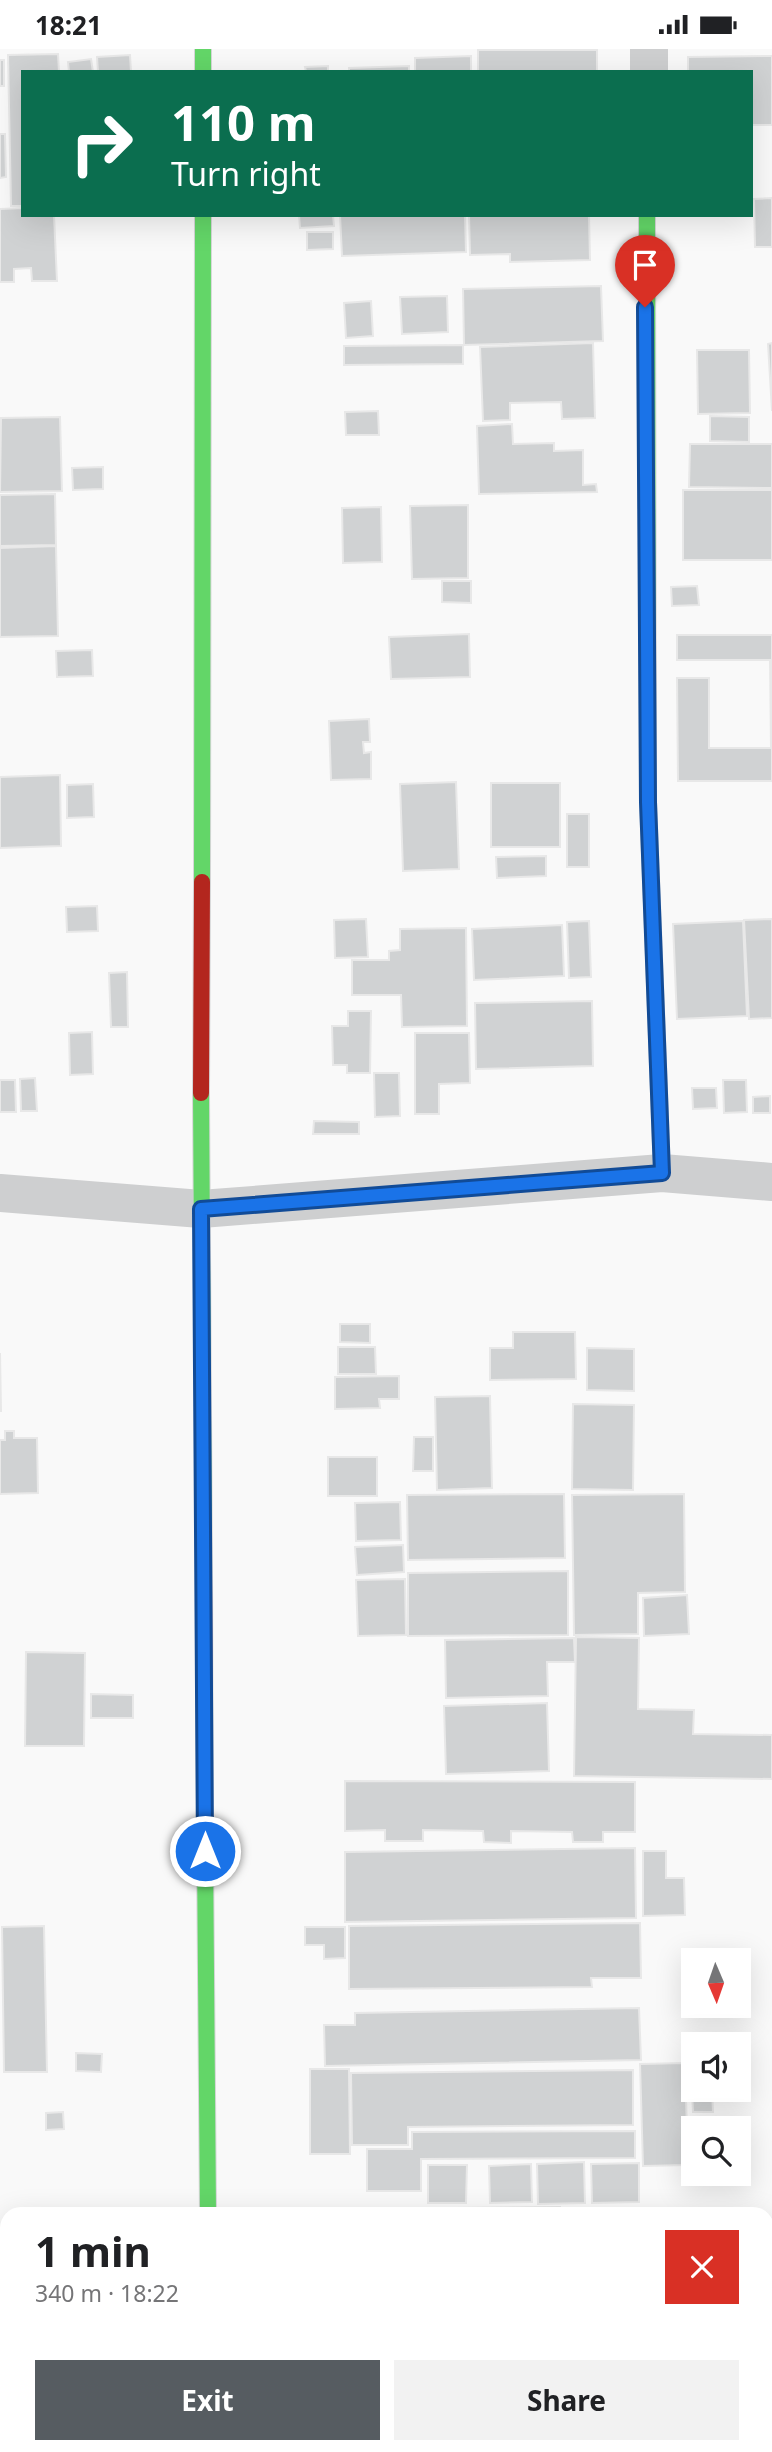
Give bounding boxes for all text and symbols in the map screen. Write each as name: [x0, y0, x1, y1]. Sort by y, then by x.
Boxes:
text: 18:21: [35, 7, 102, 43]
text: 110 m: [171, 89, 316, 155]
icon: right: [56, 98, 147, 189]
text: Turn right: [171, 152, 321, 195]
pin: [615, 235, 675, 307]
icon: arrive: [626, 246, 664, 284]
position arrow: [168, 1814, 242, 1888]
north arrow: [681, 1948, 751, 2018]
map controls: [681, 1948, 751, 2186]
button: sound: [681, 2032, 751, 2102]
button: search: [681, 2116, 751, 2186]
text: 1 min: [35, 2222, 151, 2279]
button: close: [665, 2230, 739, 2304]
text: 340 m · 18:22: [35, 2277, 179, 2309]
button: Exit: [35, 2360, 380, 2440]
button: Share: [394, 2360, 739, 2440]

